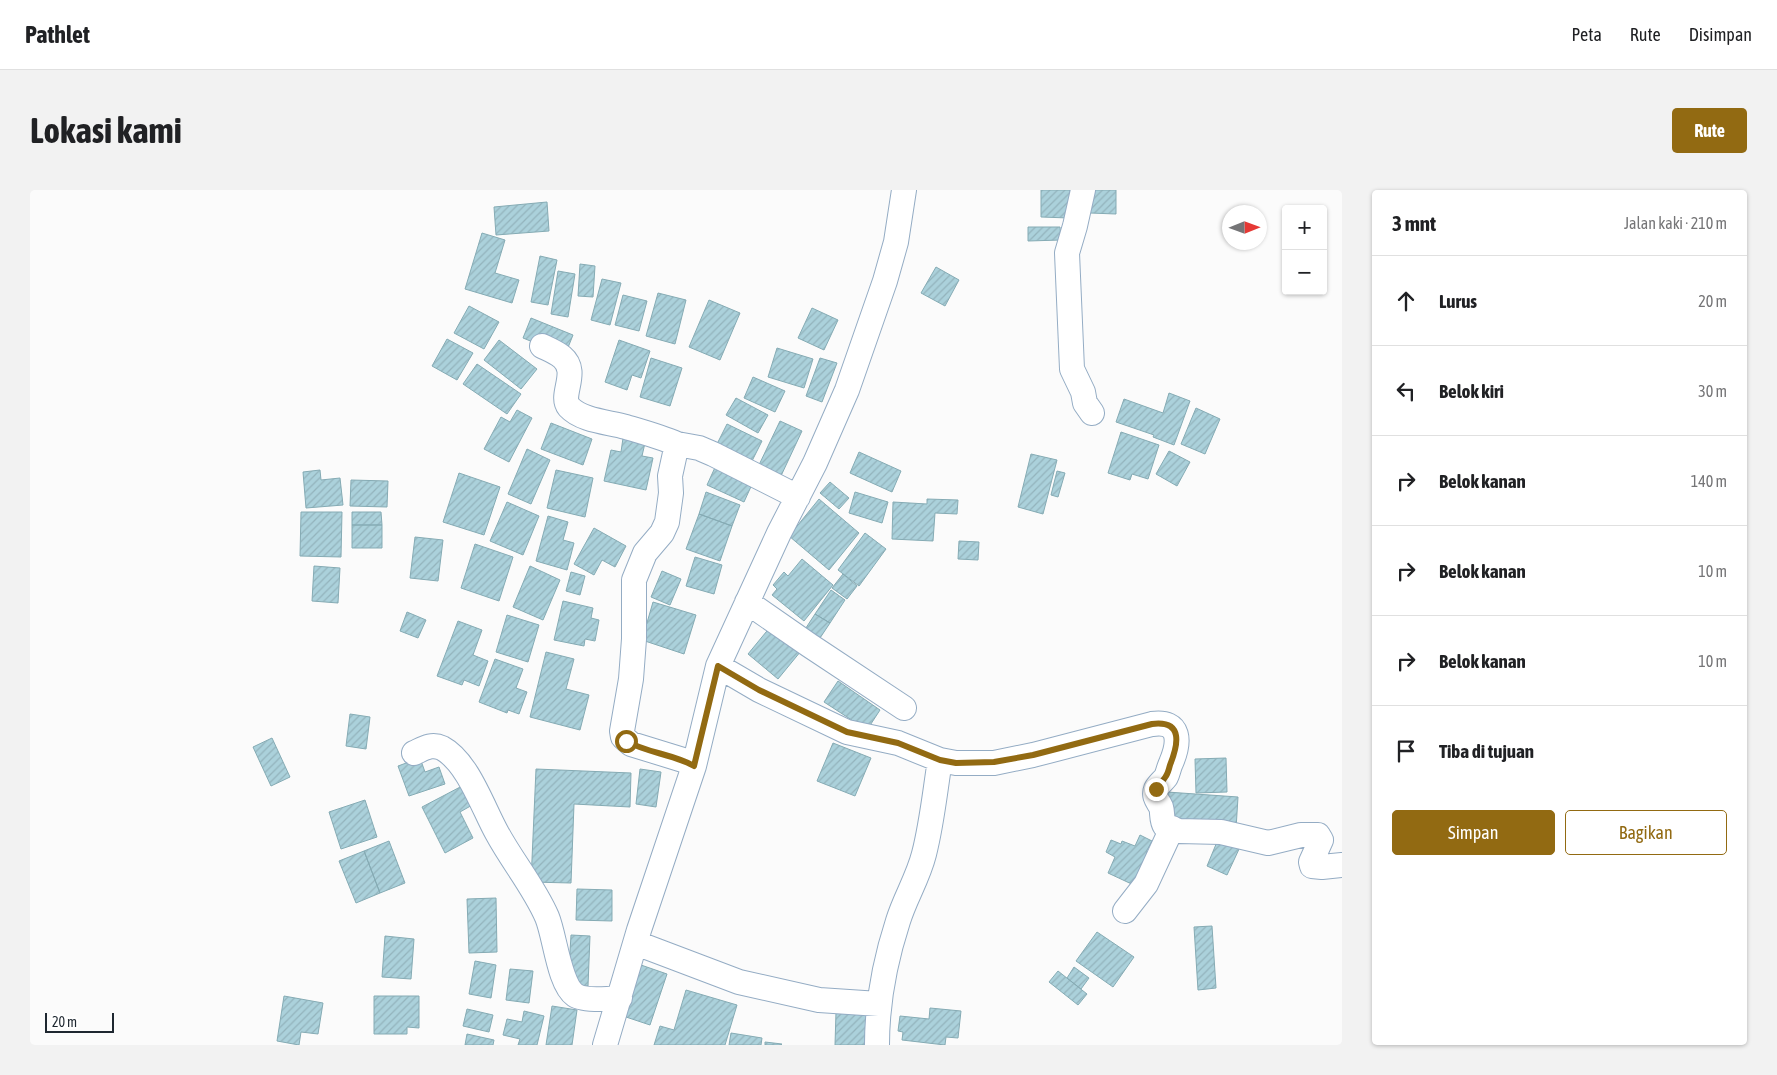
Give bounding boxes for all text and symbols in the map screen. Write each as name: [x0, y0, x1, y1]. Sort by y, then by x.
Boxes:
text: Pathlet: [25, 21, 90, 48]
text: Peta: [1571, 24, 1602, 45]
text: Rute: [1630, 24, 1661, 45]
text: Disimpan: [1689, 24, 1752, 45]
button: Rute: [1672, 108, 1747, 153]
text: Lokasi kami: [30, 110, 182, 150]
north arrow: [1222, 205, 1267, 250]
map controls: [1282, 205, 1327, 295]
button: +: [1282, 205, 1327, 250]
text: 3 mnt: [1392, 211, 1436, 235]
text: Jalan kaki · 210 m: [1624, 214, 1727, 232]
button: −: [1282, 250, 1327, 295]
icon: ahead: [1392, 287, 1420, 315]
text: Lurus: [1439, 290, 1477, 312]
text: 20 m: [1698, 292, 1727, 310]
icon: left: [1392, 377, 1420, 405]
text: Belok kiri: [1439, 380, 1504, 402]
text: 30 m: [1698, 382, 1727, 400]
icon: right: [1392, 467, 1420, 495]
text: Belok kanan: [1439, 470, 1526, 492]
text: 140 m: [1691, 472, 1727, 490]
icon: right: [1392, 557, 1420, 585]
text: Belok kanan: [1439, 560, 1526, 582]
text: 10 m: [1698, 562, 1727, 580]
icon: right: [1392, 647, 1420, 675]
text: Belok kanan: [1439, 650, 1526, 672]
text: 10 m: [1698, 652, 1727, 670]
route start: [615, 730, 638, 753]
icon: arrive: [1392, 737, 1420, 765]
text: Tiba di tujuan: [1439, 740, 1534, 762]
route end: [1145, 778, 1168, 801]
button: Simpan: [1392, 810, 1555, 855]
button: Bagikan: [1565, 810, 1727, 855]
scale bar: [45, 1010, 114, 1033]
text: 20 m: [52, 1014, 77, 1030]

